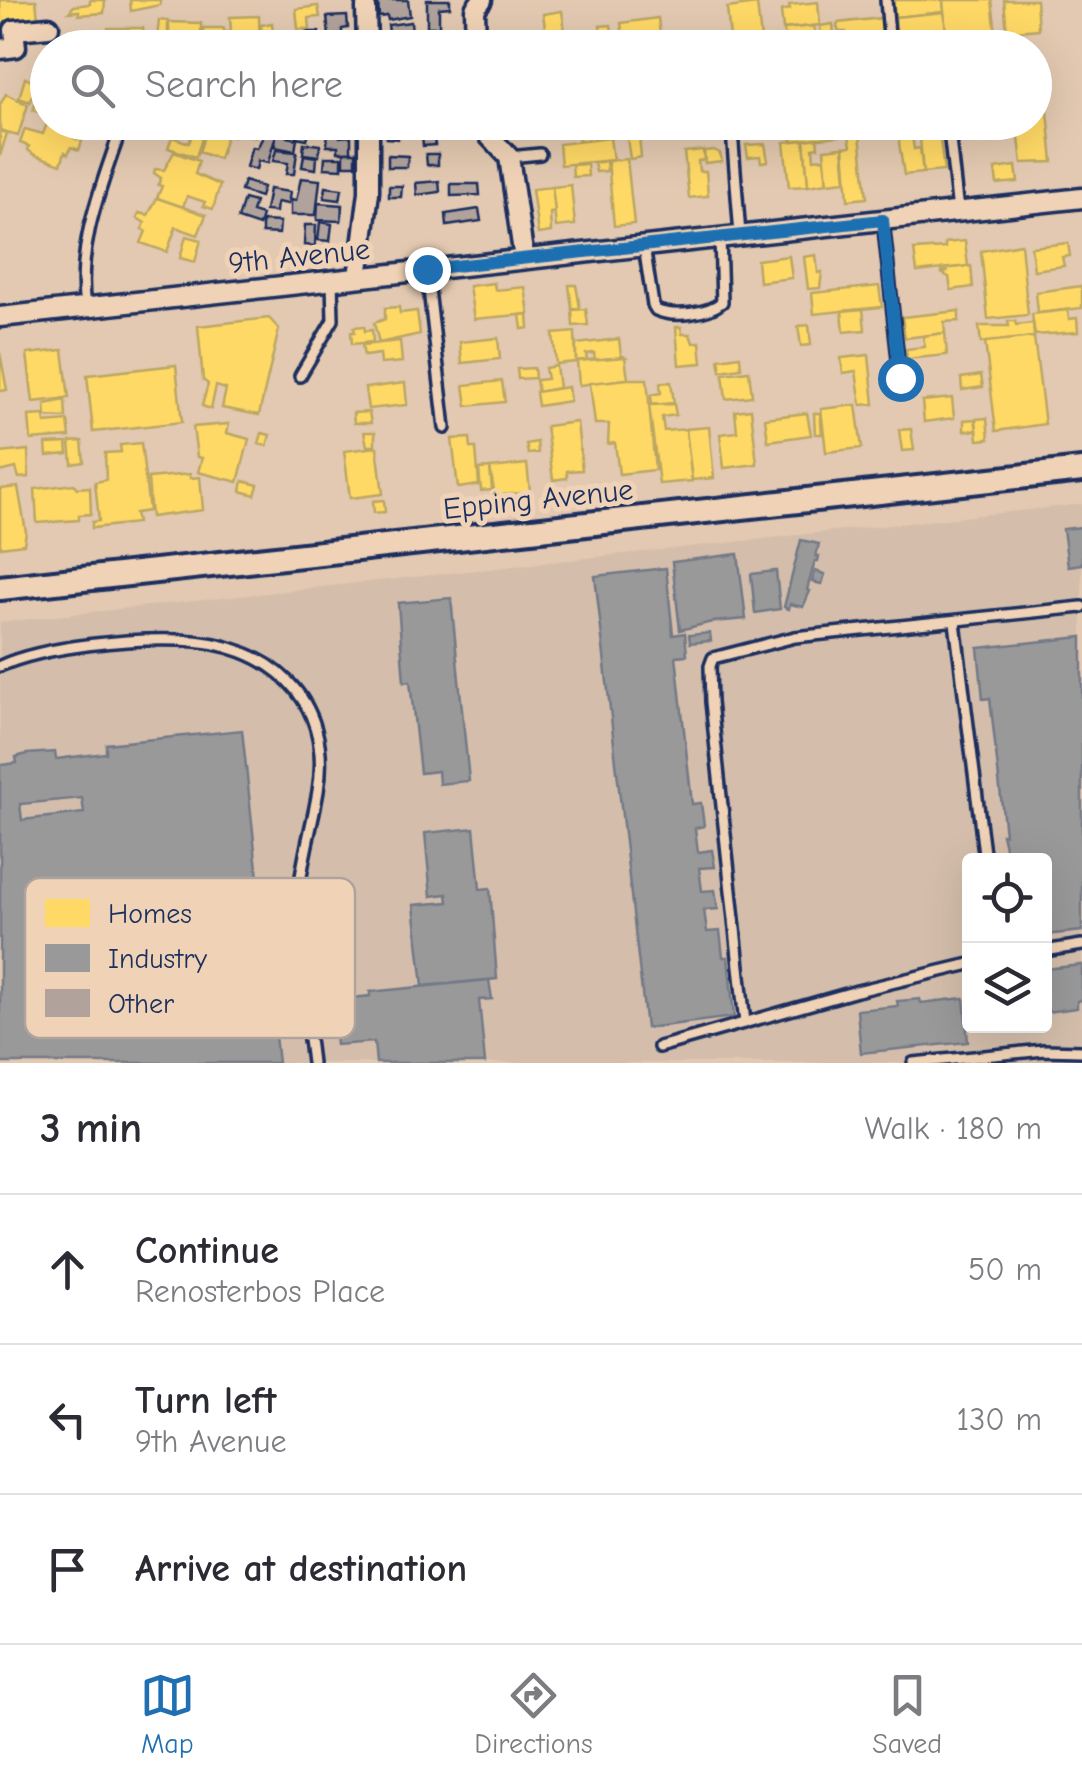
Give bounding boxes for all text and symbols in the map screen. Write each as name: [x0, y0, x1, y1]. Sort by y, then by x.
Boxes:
search box: [30, 30, 1052, 140]
icon: search: [65, 58, 120, 113]
text: Search here: [145, 63, 343, 107]
street label: 9th Avenue: [227, 232, 371, 281]
route end: [405, 247, 451, 293]
route start: [878, 356, 924, 402]
street label: Epping Avenue: [441, 472, 635, 527]
map controls: [962, 853, 1052, 1033]
button: locate: [962, 853, 1052, 943]
legend: [25, 878, 355, 1038]
text: Homes: [108, 898, 192, 930]
text: Industry: [108, 943, 207, 975]
button: layers: [962, 943, 1052, 1033]
text: Other: [108, 988, 174, 1020]
text: 3 min: [40, 1104, 142, 1153]
text: Walk · 180 m: [865, 1110, 1042, 1147]
text: Continue: [135, 1229, 279, 1273]
icon: ahead: [40, 1242, 95, 1297]
text: 50 m: [968, 1251, 1042, 1288]
text: Renosterbos Place: [135, 1273, 385, 1310]
text: Turn left: [135, 1379, 276, 1423]
icon: left: [40, 1392, 95, 1447]
text: 130 m: [956, 1401, 1042, 1438]
text: 9th Avenue: [135, 1423, 286, 1460]
icon: arrive: [40, 1542, 95, 1597]
text: Arrive at destination: [135, 1547, 467, 1591]
tab: Map: [140, 1668, 195, 1760]
tab: Directions: [474, 1668, 593, 1760]
tab: Saved: [872, 1668, 942, 1760]

